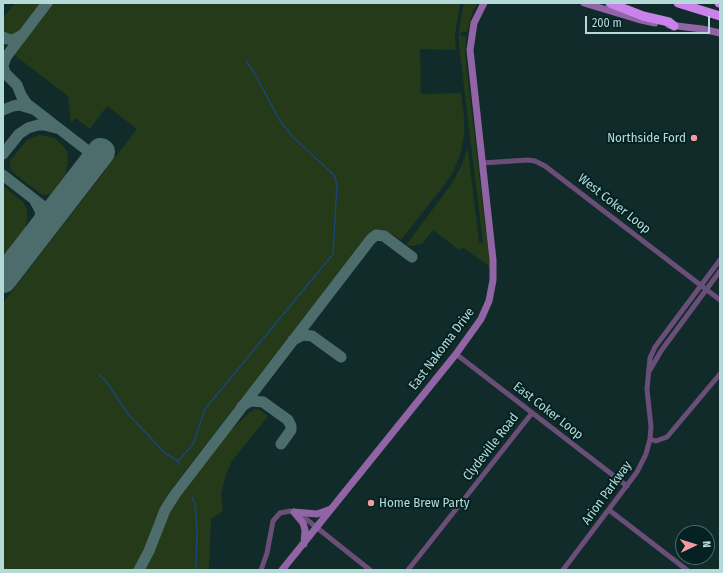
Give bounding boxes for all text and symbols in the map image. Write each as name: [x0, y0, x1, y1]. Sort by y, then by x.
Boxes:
scale bar: [587, 8, 712, 34]
text: 200 m: [592, 16, 622, 30]
place label: Northside Ford: [607, 130, 686, 146]
marker: Northside Ford: [689, 133, 699, 143]
street label: West Coker Loop: [574, 171, 654, 237]
street label: East Nakoma Drive: [406, 305, 478, 393]
street label: East Coker Loop: [510, 379, 586, 443]
street label: Clydeville Road: [460, 410, 522, 484]
street label: Arion Parkway: [579, 458, 635, 528]
place label: Home Brew Party: [379, 495, 470, 511]
marker: Home Brew Party: [366, 498, 376, 508]
north arrow: [675, 525, 715, 565]
text: N: [700, 540, 713, 548]

